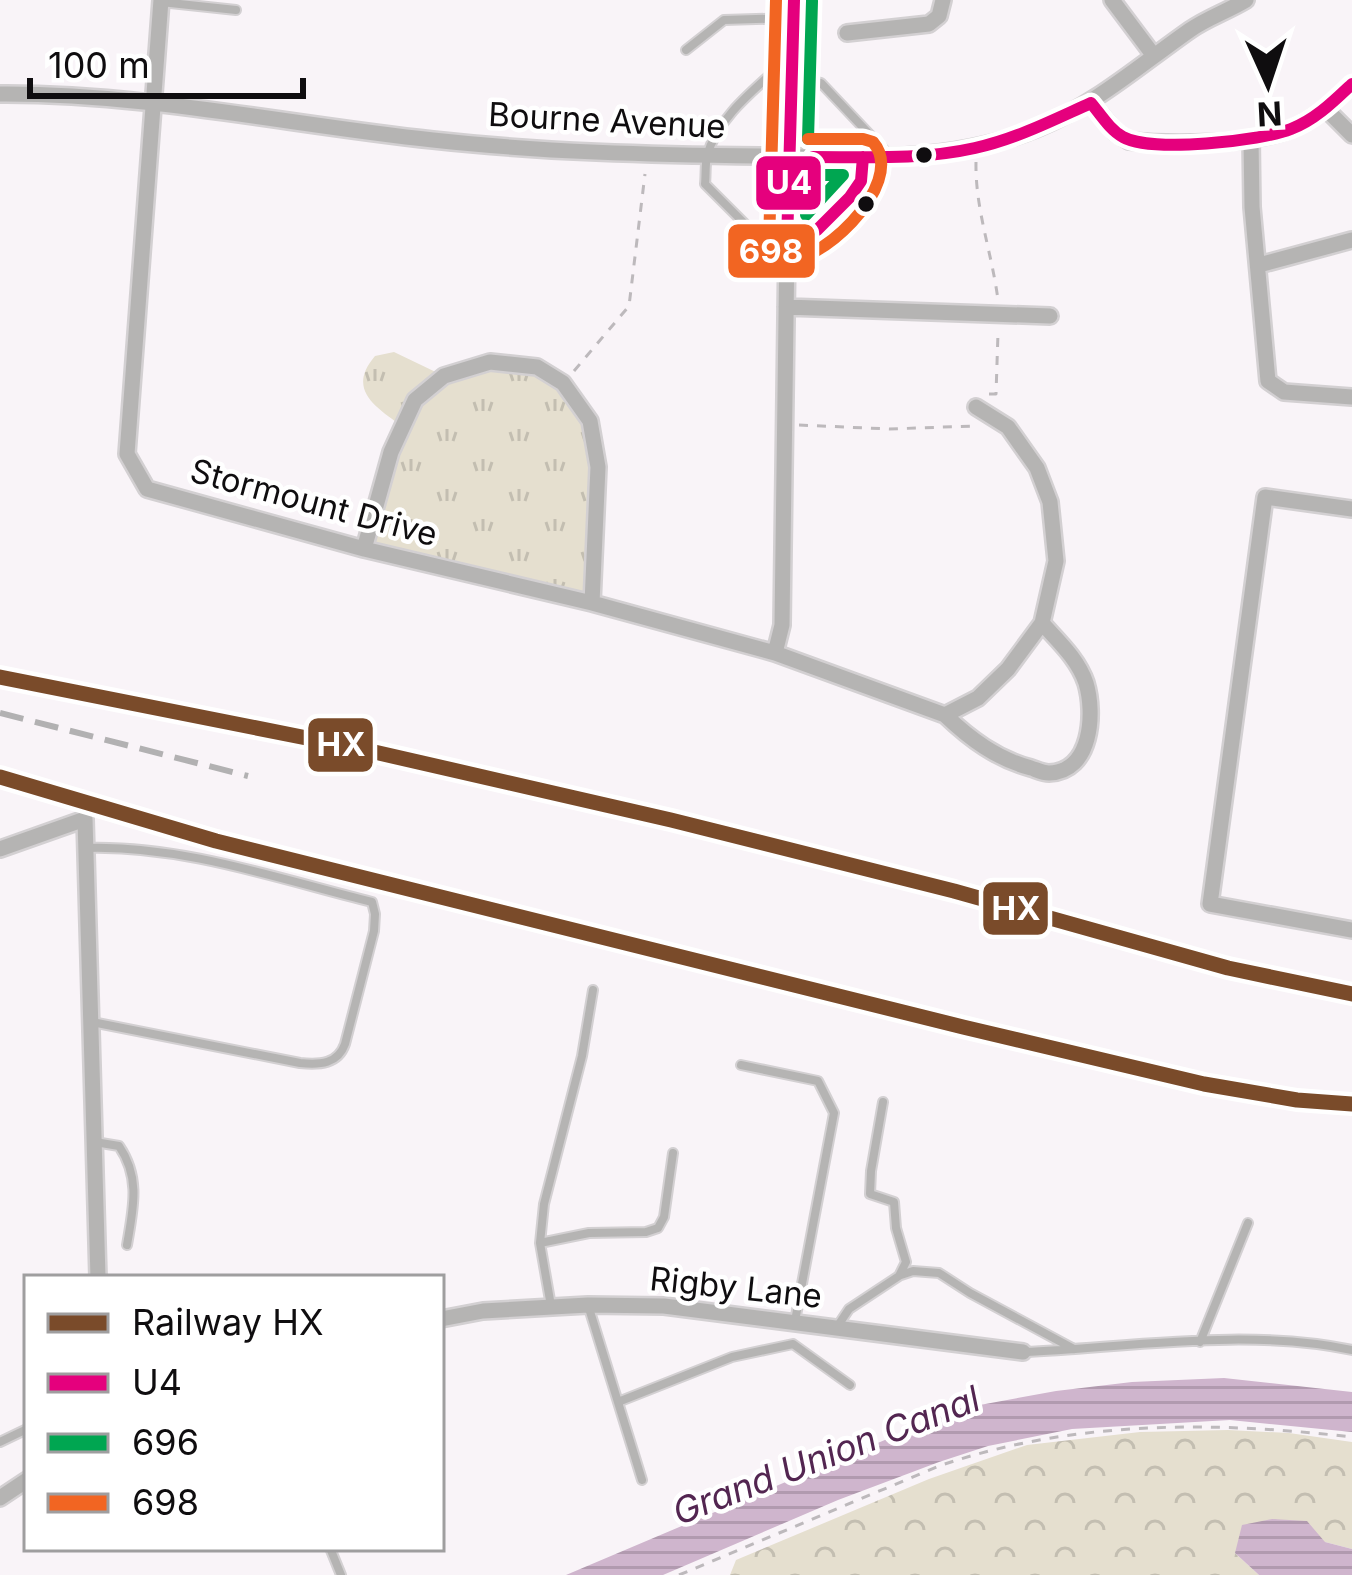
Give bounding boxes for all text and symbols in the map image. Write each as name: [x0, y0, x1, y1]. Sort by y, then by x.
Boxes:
scale bar: [30, 24, 303, 98]
north arrow: [1208, 24, 1328, 144]
text: 100 m: [48, 43, 150, 87]
text: N: [1256, 93, 1283, 135]
street label: Bourne Avenue: [487, 94, 727, 146]
unlabelled marker: [913, 144, 935, 166]
line badge: U4: [754, 154, 823, 212]
text: U4: [766, 162, 812, 202]
unlabelled marker: [855, 193, 877, 215]
line badge: 698: [726, 222, 817, 280]
text: 698: [739, 231, 803, 271]
street label: Stormount Drive: [186, 450, 442, 554]
line badge: HX: [306, 716, 375, 774]
text: HX: [316, 724, 366, 764]
line badge: HX: [981, 880, 1050, 937]
text: HX: [991, 888, 1041, 928]
street label: Rigby Lane: [648, 1258, 824, 1316]
legend: [24, 1275, 444, 1551]
text: Railway HX: [132, 1300, 323, 1344]
text: U4: [132, 1360, 182, 1404]
water label: Grand Union Canal: [666, 1376, 986, 1534]
text: 696: [132, 1420, 199, 1464]
text: 698: [132, 1480, 199, 1524]

